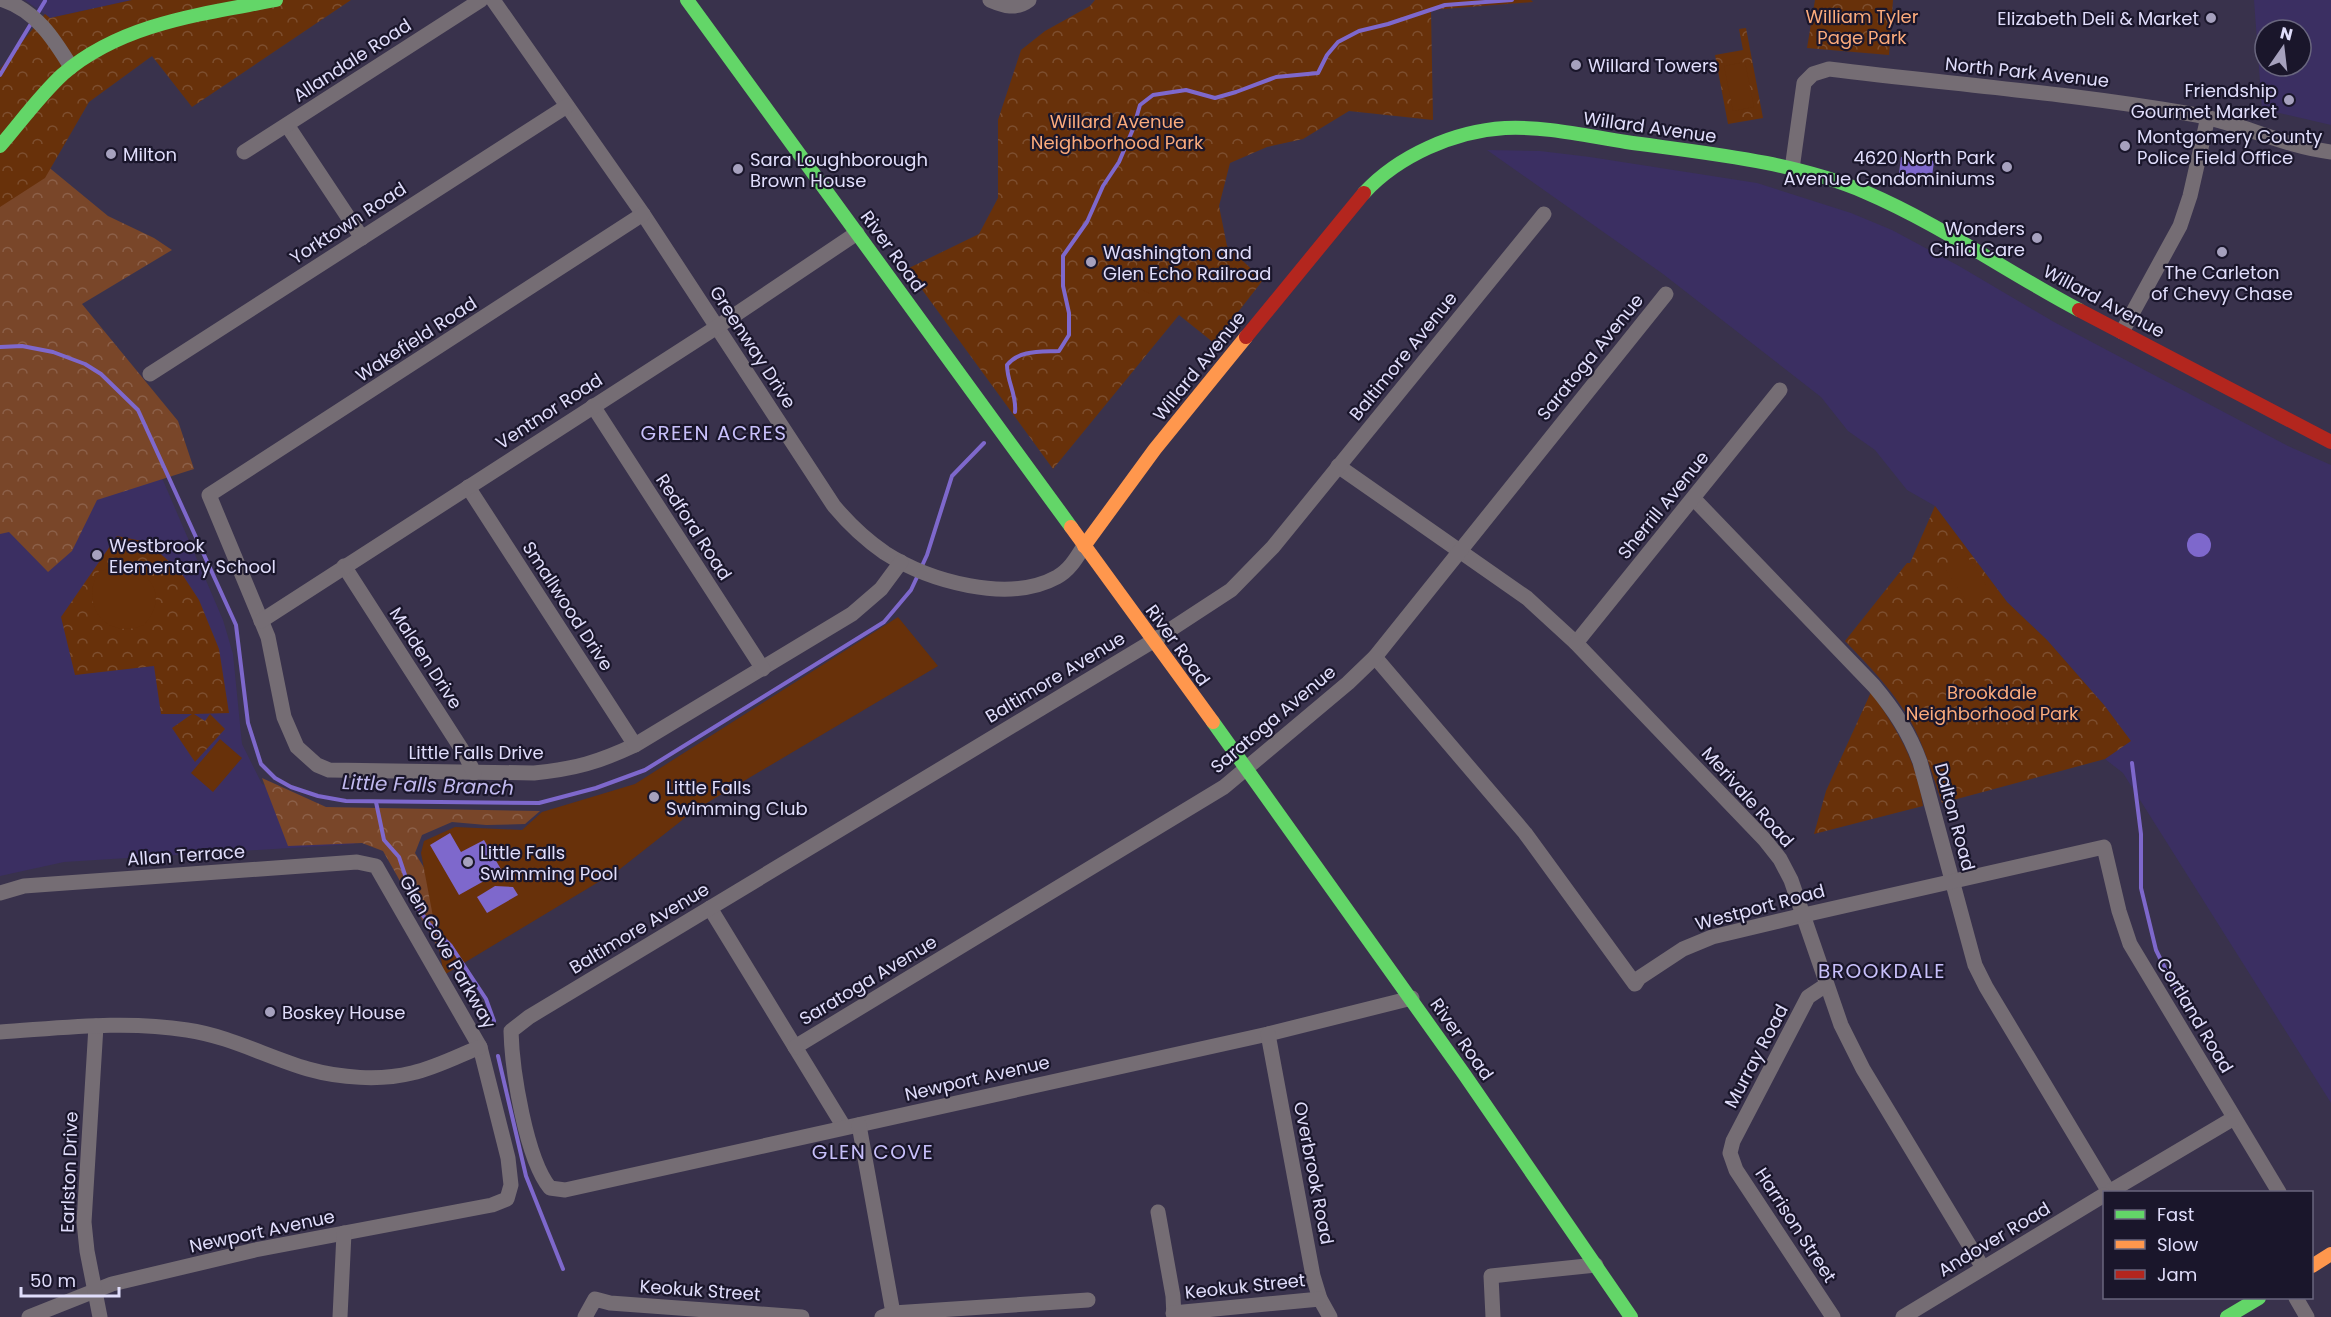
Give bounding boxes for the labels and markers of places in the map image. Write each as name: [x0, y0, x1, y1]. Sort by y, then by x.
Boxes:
place label: Elizabeth Deli & Market: [1997, 6, 2199, 31]
marker: Elizabeth Deli & Market: [2204, 11, 2218, 25]
place label: Willard Towers: [1588, 53, 1718, 78]
marker: Willard Towers: [1569, 58, 1583, 72]
place label: Friendship Gourmet Market: [2131, 78, 2277, 124]
marker: Friendship Gourmet Market: [2282, 93, 2296, 107]
place label: Montgomery County Police Field Office: [2137, 124, 2322, 170]
marker: Montgomery County Police Field Office: [2118, 139, 2132, 153]
place label: Milton: [123, 142, 177, 167]
place label: 4620 North Park Avenue Condominiums: [1784, 145, 1996, 191]
marker: Milton: [104, 147, 118, 161]
place label: Sara Loughborough Brown House: [750, 147, 928, 193]
marker: 4620 North Park Avenue Condominiums: [2000, 160, 2014, 174]
marker: Sara Loughborough Brown House: [731, 162, 745, 176]
place label: Wonders Child Care: [1930, 216, 2025, 262]
marker: Wonders Child Care: [2030, 231, 2044, 245]
place label: Washington and Glen Echo Railroad: [1103, 240, 1271, 286]
marker: The Carleton of Chevy Chase: [2215, 245, 2229, 259]
marker: Washington and Glen Echo Railroad: [1084, 255, 1098, 269]
place label: The Carleton of Chevy Chase: [2151, 260, 2293, 306]
place label: Westbrook Elementary School: [109, 533, 276, 579]
marker: Westbrook Elementary School: [90, 548, 104, 562]
place label: Little Falls Swimming Club: [666, 775, 808, 821]
marker: Little Falls Swimming Club: [647, 790, 661, 804]
place label: Little Falls Swimming Pool: [480, 840, 618, 886]
marker: Little Falls Swimming Pool: [461, 855, 475, 869]
place label: Boskey House: [282, 1000, 405, 1025]
marker: Boskey House: [263, 1005, 277, 1019]

